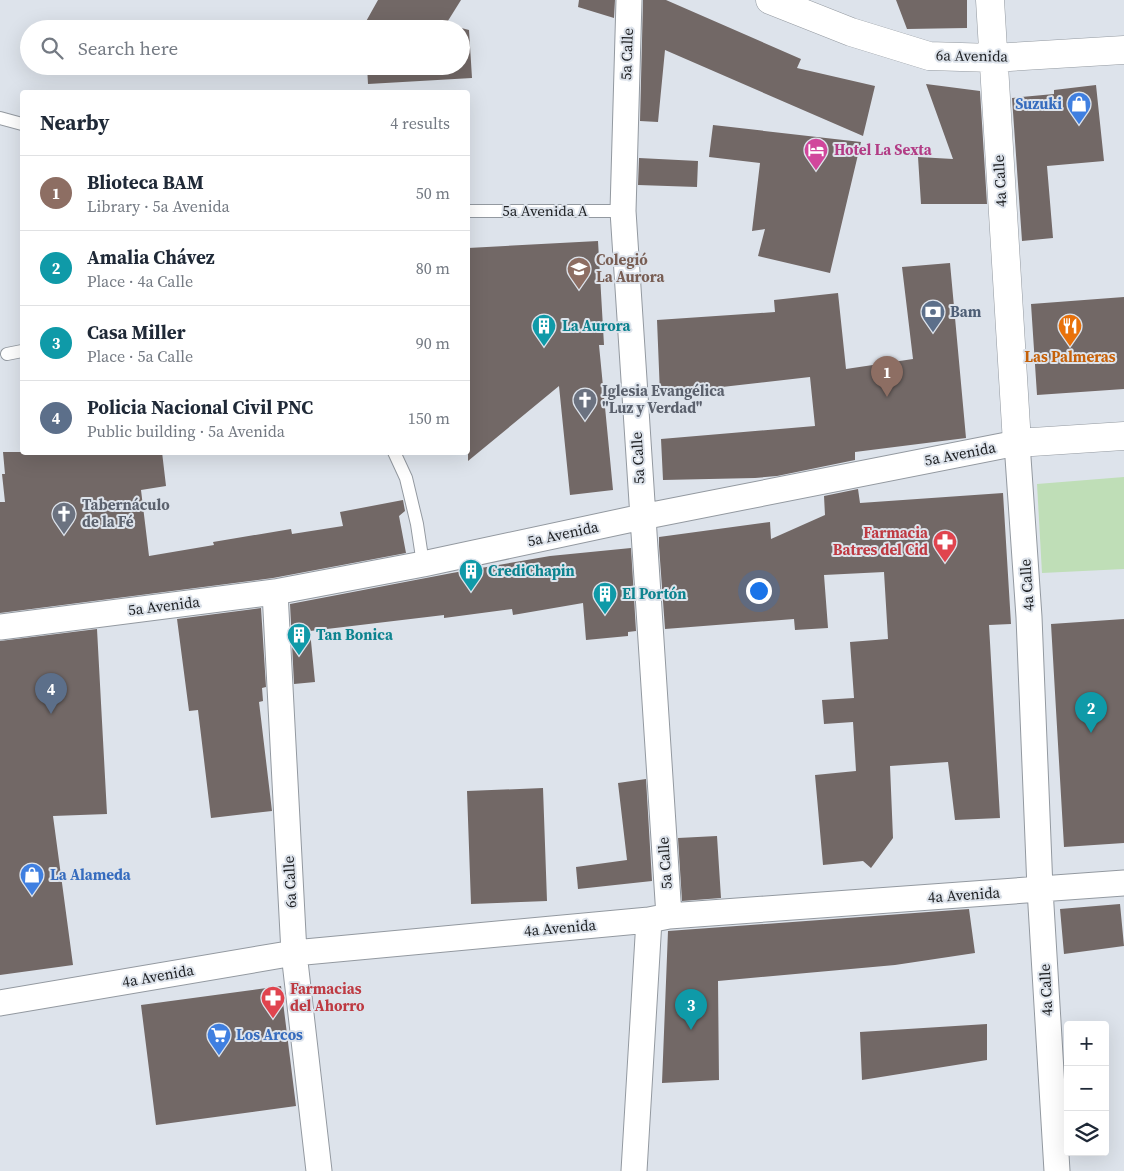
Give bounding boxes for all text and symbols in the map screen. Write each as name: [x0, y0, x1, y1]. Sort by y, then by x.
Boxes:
search box: [20, 20, 470, 75]
street label: 5a Calle: [615, 27, 638, 80]
icon: search: [38, 34, 66, 62]
text: Search here: [78, 35, 178, 61]
street label: 6a Avenida: [936, 44, 1009, 67]
shop icon: Suzuki: [1066, 91, 1092, 125]
place label: Suzuki: [1015, 93, 1062, 114]
text: Nearby: [40, 108, 110, 137]
text: 4 results: [390, 112, 450, 134]
hotel icon: Hotel La Sexta: [803, 137, 829, 171]
place label: Hotel La Sexta: [834, 139, 933, 160]
street label: 4a Calle: [988, 154, 1011, 208]
text: Blioteca BAM: [87, 169, 204, 195]
text: 1: [52, 182, 60, 204]
text: 50 m: [416, 182, 450, 204]
text: Library · 5a Avenida: [87, 195, 230, 217]
street label: 5a Avenida A: [502, 200, 588, 221]
text: Amalia Chávez: [87, 244, 215, 270]
place label: Colegió La Aurora: [596, 249, 665, 287]
school or university icon: Colegió La Aurora: [566, 256, 592, 290]
text: 2: [52, 257, 60, 279]
text: 80 m: [416, 257, 450, 279]
text: Place · 4a Calle: [87, 270, 193, 292]
bank icon: Bam: [920, 299, 946, 333]
place label: Bam: [950, 301, 982, 322]
building icon: La Aurora: [531, 313, 557, 347]
restaurant icon: Las Palmeras: [1057, 313, 1083, 347]
place label: La Aurora: [562, 315, 631, 336]
text: Casa Miller: [87, 319, 186, 345]
text: 3: [52, 332, 60, 354]
text: 90 m: [416, 332, 450, 354]
text: Place · 5a Calle: [87, 345, 193, 367]
place label: Las Palmeras: [1024, 346, 1116, 367]
pin: 1: [871, 356, 903, 397]
place label: Iglesia Evangélica "Luz y Verdad": [602, 380, 726, 418]
church icon: Iglesia Evangélica "Luz y Verdad": [572, 387, 598, 421]
text: Policia Nacional Civil PNC: [87, 394, 313, 420]
text: 4: [52, 407, 60, 429]
text: 150 m: [408, 407, 450, 429]
text: Public building · 5a Avenida: [87, 420, 285, 442]
street label: 5a Calle: [626, 431, 649, 485]
street label: 5a Avenida: [922, 436, 998, 471]
place label: Tabernáculo de la Fé: [82, 494, 170, 532]
church icon: Tabernáculo de la Fé: [51, 501, 77, 535]
street label: 5a Avenida: [525, 516, 601, 551]
place label: Farmacia Batres del Cid: [833, 522, 929, 560]
pharmacy icon: Farmacia Batres del Cid: [932, 529, 958, 563]
building icon: CrediChapin: [458, 558, 484, 592]
street label: 4a Calle: [1014, 558, 1039, 612]
place label: CrediChapin: [488, 560, 575, 581]
your location: [746, 578, 772, 604]
building icon: El Portón: [592, 581, 618, 615]
place label: El Portón: [622, 583, 686, 604]
street label: 5a Avenida: [127, 591, 201, 620]
building icon: Tan Bonica: [286, 622, 312, 656]
place label: Tan Bonica: [316, 624, 394, 645]
pin: 4: [35, 673, 67, 714]
pin: 2: [1075, 692, 1107, 733]
street label: 5a Calle: [652, 836, 677, 890]
street label: 6a Calle: [278, 855, 301, 909]
shop icon: La Alameda: [19, 862, 45, 896]
place label: La Alameda: [50, 864, 132, 885]
street label: 4a Avenida: [927, 881, 1001, 907]
street label: 4a Avenida: [523, 914, 597, 941]
street label: 4a Avenida: [121, 959, 196, 992]
street label: 4a Calle: [1034, 963, 1057, 1017]
place label: Farmacias del Ahorro: [290, 978, 365, 1016]
pharmacy icon: Farmacias del Ahorro: [260, 985, 286, 1019]
pin: 3: [675, 989, 707, 1030]
map controls: [1064, 1021, 1109, 1156]
button: +: [1064, 1021, 1109, 1066]
supermarket icon: Los Arcos: [206, 1022, 232, 1056]
place label: Los Arcos: [236, 1024, 303, 1045]
button: −: [1064, 1066, 1109, 1111]
button: layers: [1064, 1111, 1109, 1156]

